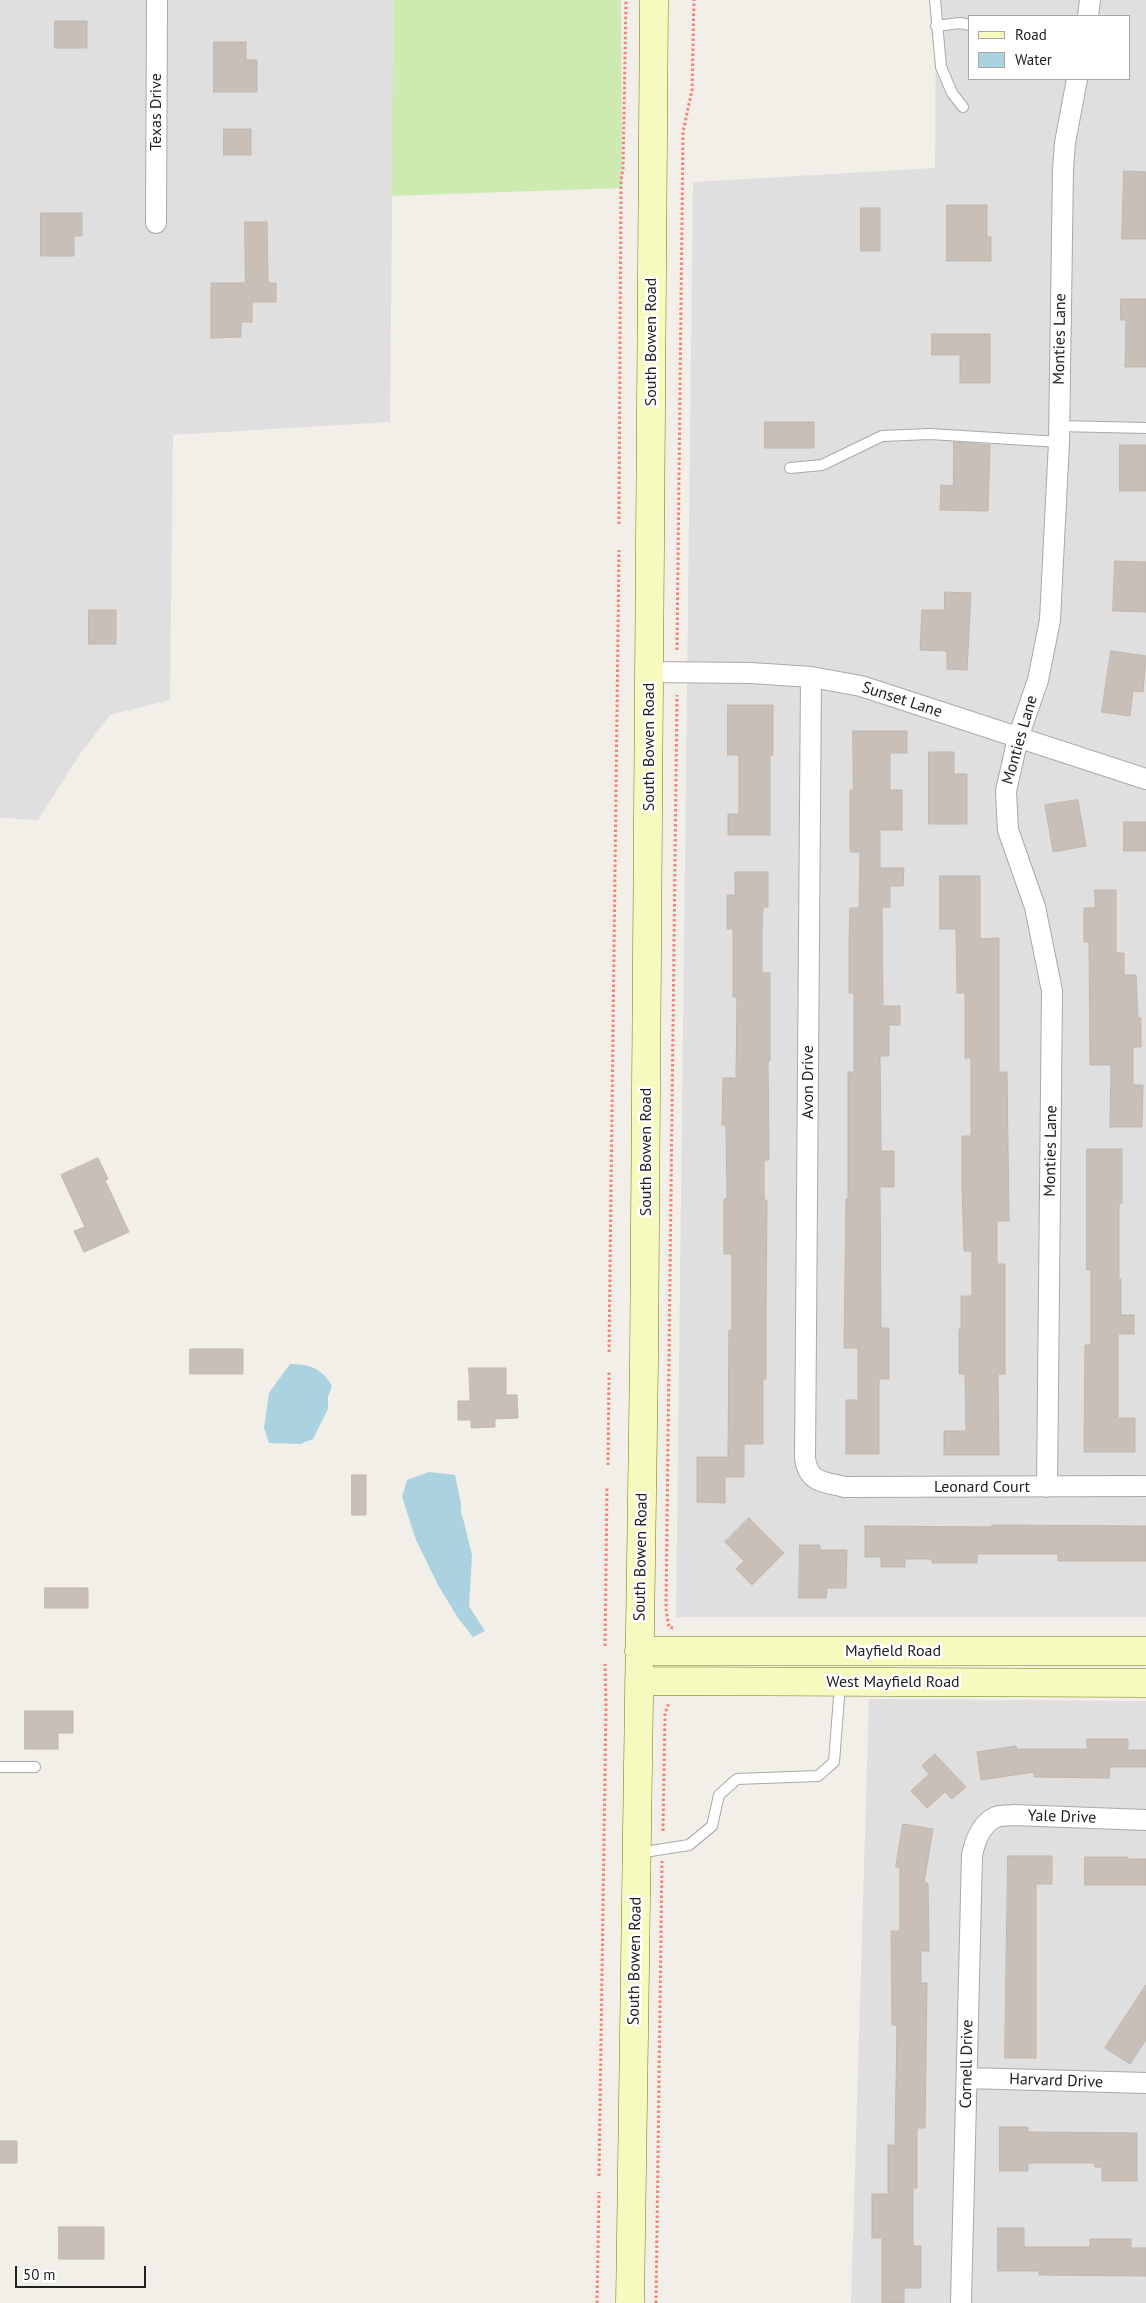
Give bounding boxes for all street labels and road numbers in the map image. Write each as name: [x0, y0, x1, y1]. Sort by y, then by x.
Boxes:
street label: Texas Drive: [146, 73, 166, 151]
street label: South Bowen Road: [641, 278, 661, 406]
street label: Monties Lane: [1050, 293, 1070, 385]
street label: Sunset Lane: [859, 678, 945, 722]
street label: South Bowen Road: [639, 683, 659, 811]
street label: Monties Lane: [998, 693, 1042, 787]
street label: Avon Drive: [798, 1045, 818, 1119]
street label: South Bowen Road: [636, 1088, 656, 1216]
street label: Monties Lane: [1041, 1105, 1061, 1197]
street label: Leonard Court: [934, 1477, 1030, 1497]
street label: South Bowen Road: [630, 1493, 652, 1621]
street label: Mayfield Road: [845, 1641, 941, 1661]
street label: West Mayfield Road: [826, 1672, 960, 1692]
street label: Yale Drive: [1027, 1806, 1097, 1828]
street label: South Bowen Road: [624, 1897, 646, 2025]
street label: Cornell Drive: [957, 2019, 977, 2109]
street label: Harvard Drive: [1009, 2070, 1103, 2092]

